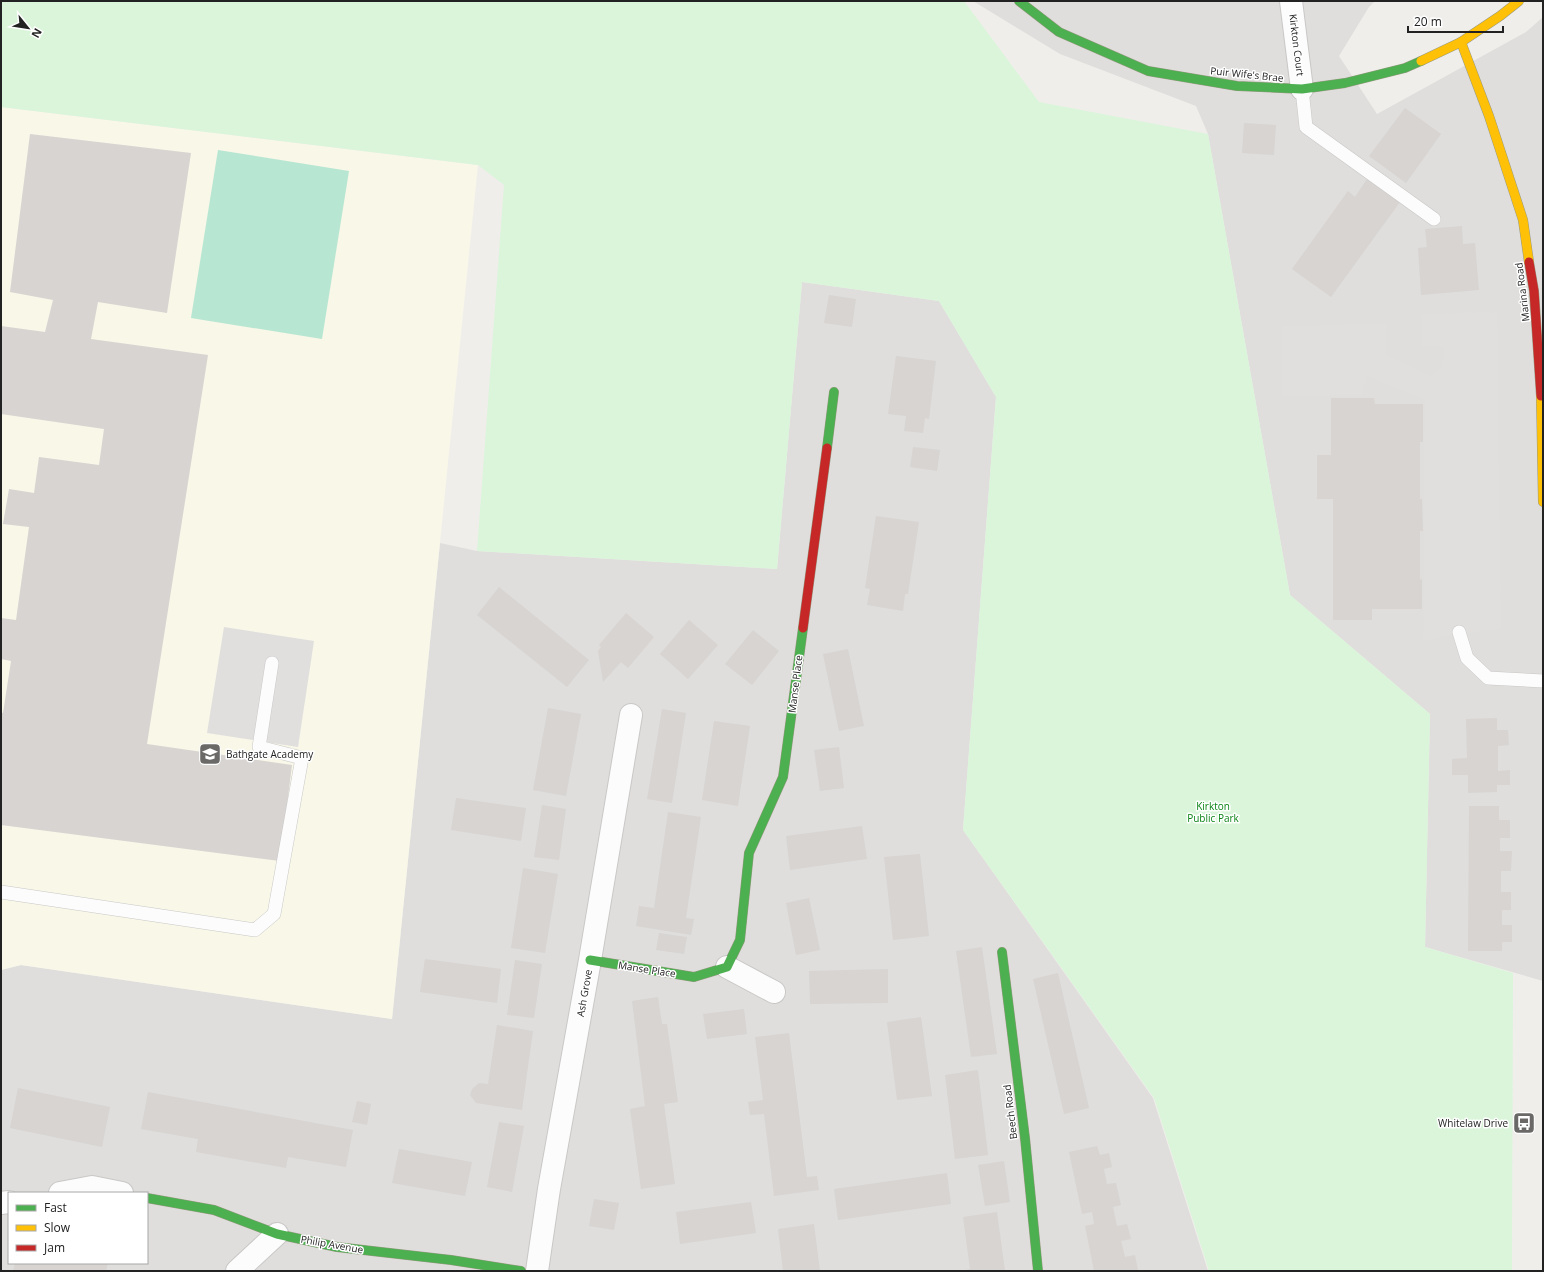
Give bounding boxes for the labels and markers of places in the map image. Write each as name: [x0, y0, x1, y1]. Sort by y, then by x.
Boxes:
school or university icon: Bathgate Academy: [197, 741, 223, 767]
place label: Bathgate Academy: [226, 747, 314, 761]
bus stop icon: Whitelaw Drive: [1511, 1110, 1537, 1136]
place label: Whitelaw Drive: [1438, 1116, 1508, 1130]

